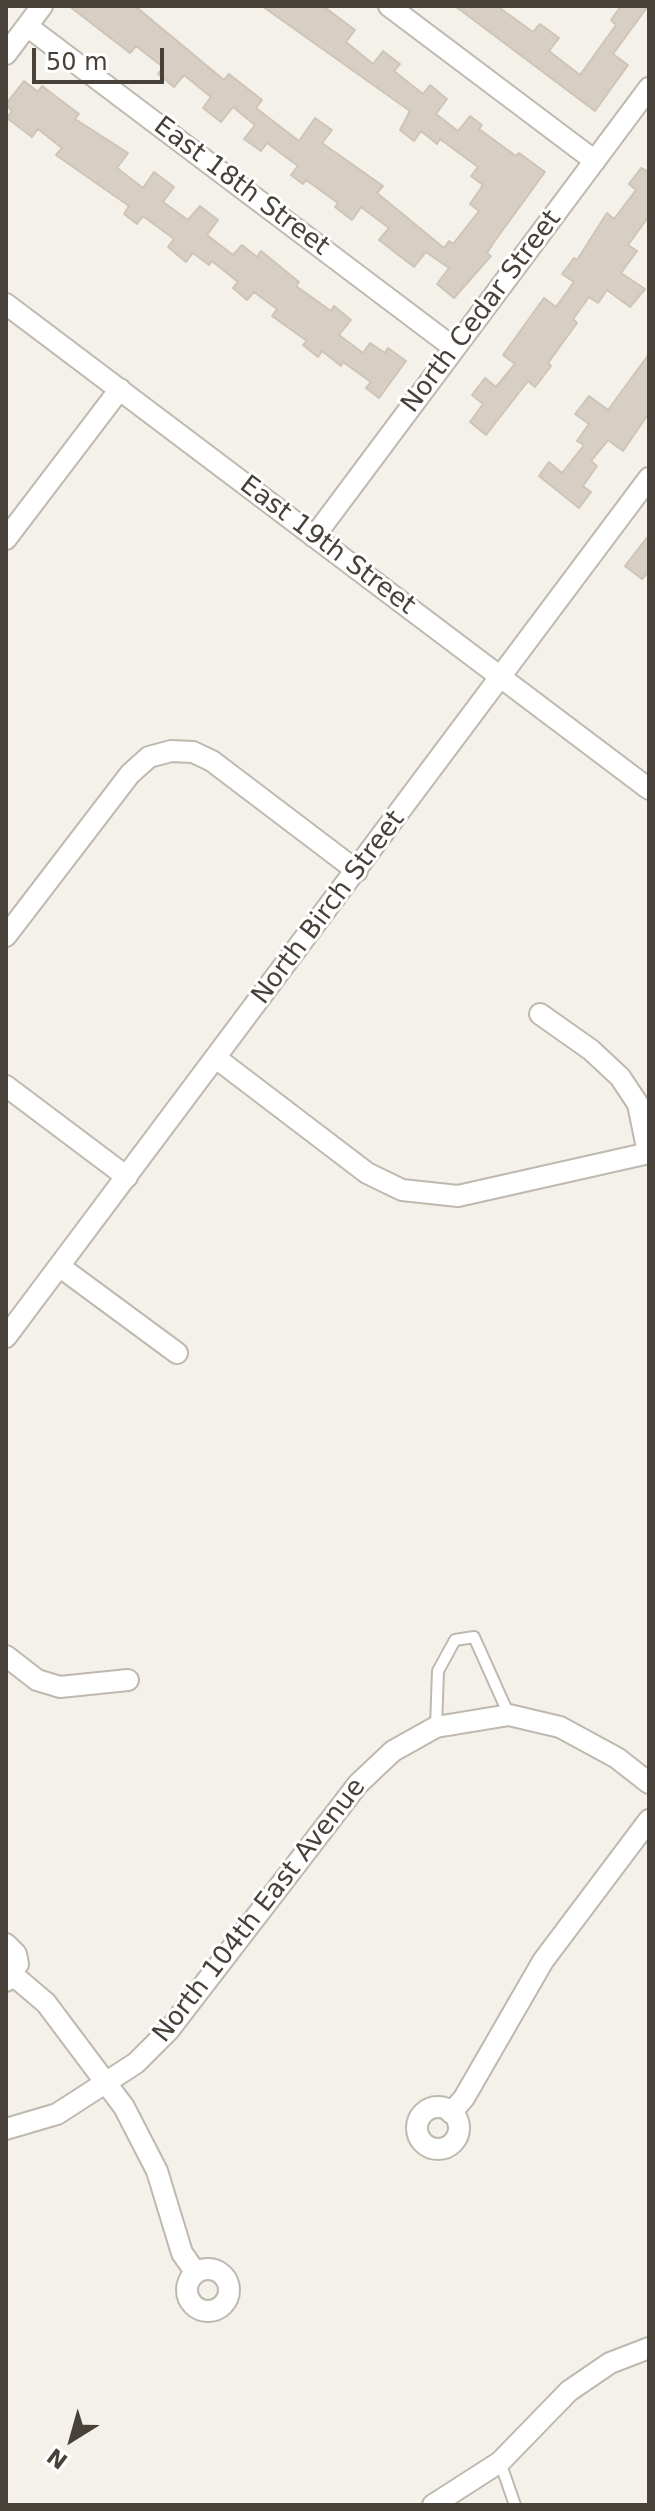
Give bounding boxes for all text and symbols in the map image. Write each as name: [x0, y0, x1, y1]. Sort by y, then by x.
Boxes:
scale bar: [36, 32, 168, 82]
text: 50 m: [46, 48, 108, 76]
street label: East 18th Street: [147, 111, 335, 263]
street label: North Cedar Street: [396, 205, 568, 419]
street label: East 19th Street: [233, 470, 421, 622]
street label: North Birch Street: [246, 805, 412, 1011]
street label: North 104th East Avenue: [147, 1773, 373, 2049]
north arrow: [32, 2399, 112, 2479]
text: N: [42, 2443, 72, 2474]

